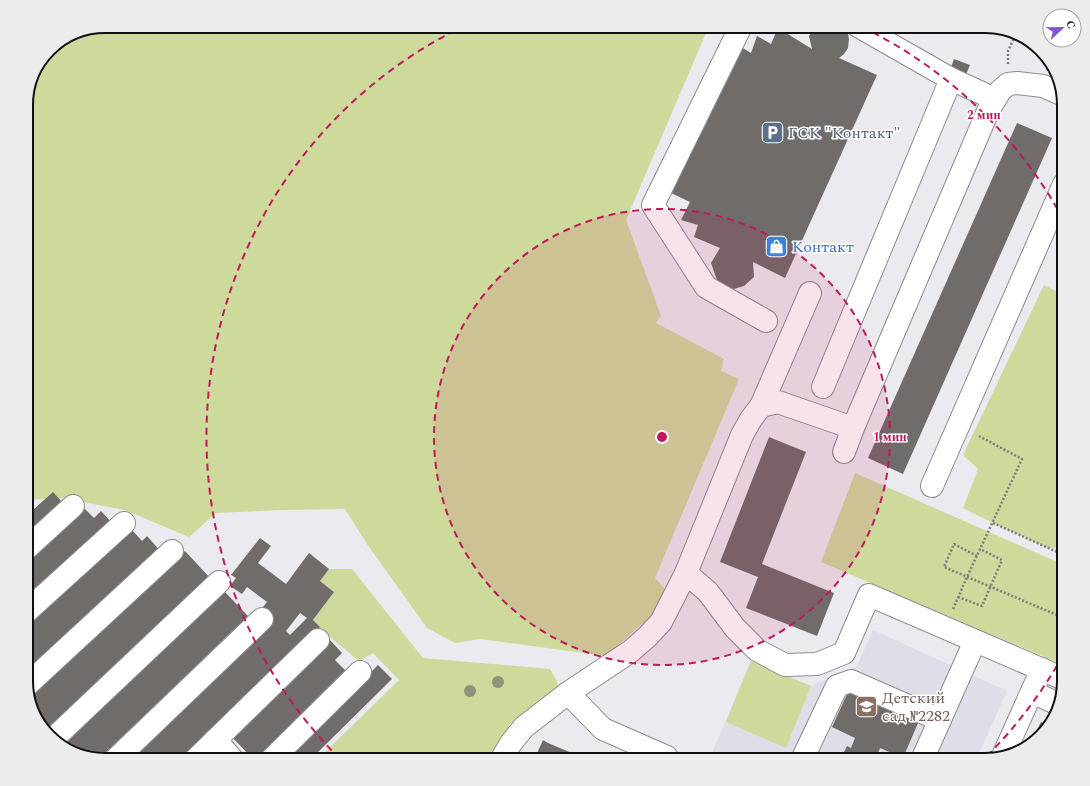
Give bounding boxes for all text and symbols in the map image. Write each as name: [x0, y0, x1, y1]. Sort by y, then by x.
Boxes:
north arrow: [1042, 8, 1082, 48]
text: С: [1061, 18, 1080, 31]
text: 2 мин: [967, 106, 1001, 125]
parking icon: ГСК "Контакт": [759, 120, 785, 146]
place label: ГСК "Контакт": [788, 121, 901, 145]
shop icon: Контакт: [764, 234, 790, 260]
place label: Контакт: [792, 235, 854, 259]
text: 1 мин: [873, 428, 907, 447]
centre of rings: [655, 430, 669, 444]
place label: Детский сад №2282: [882, 686, 950, 728]
school or university icon: Детский сад №2282: [853, 694, 879, 720]

